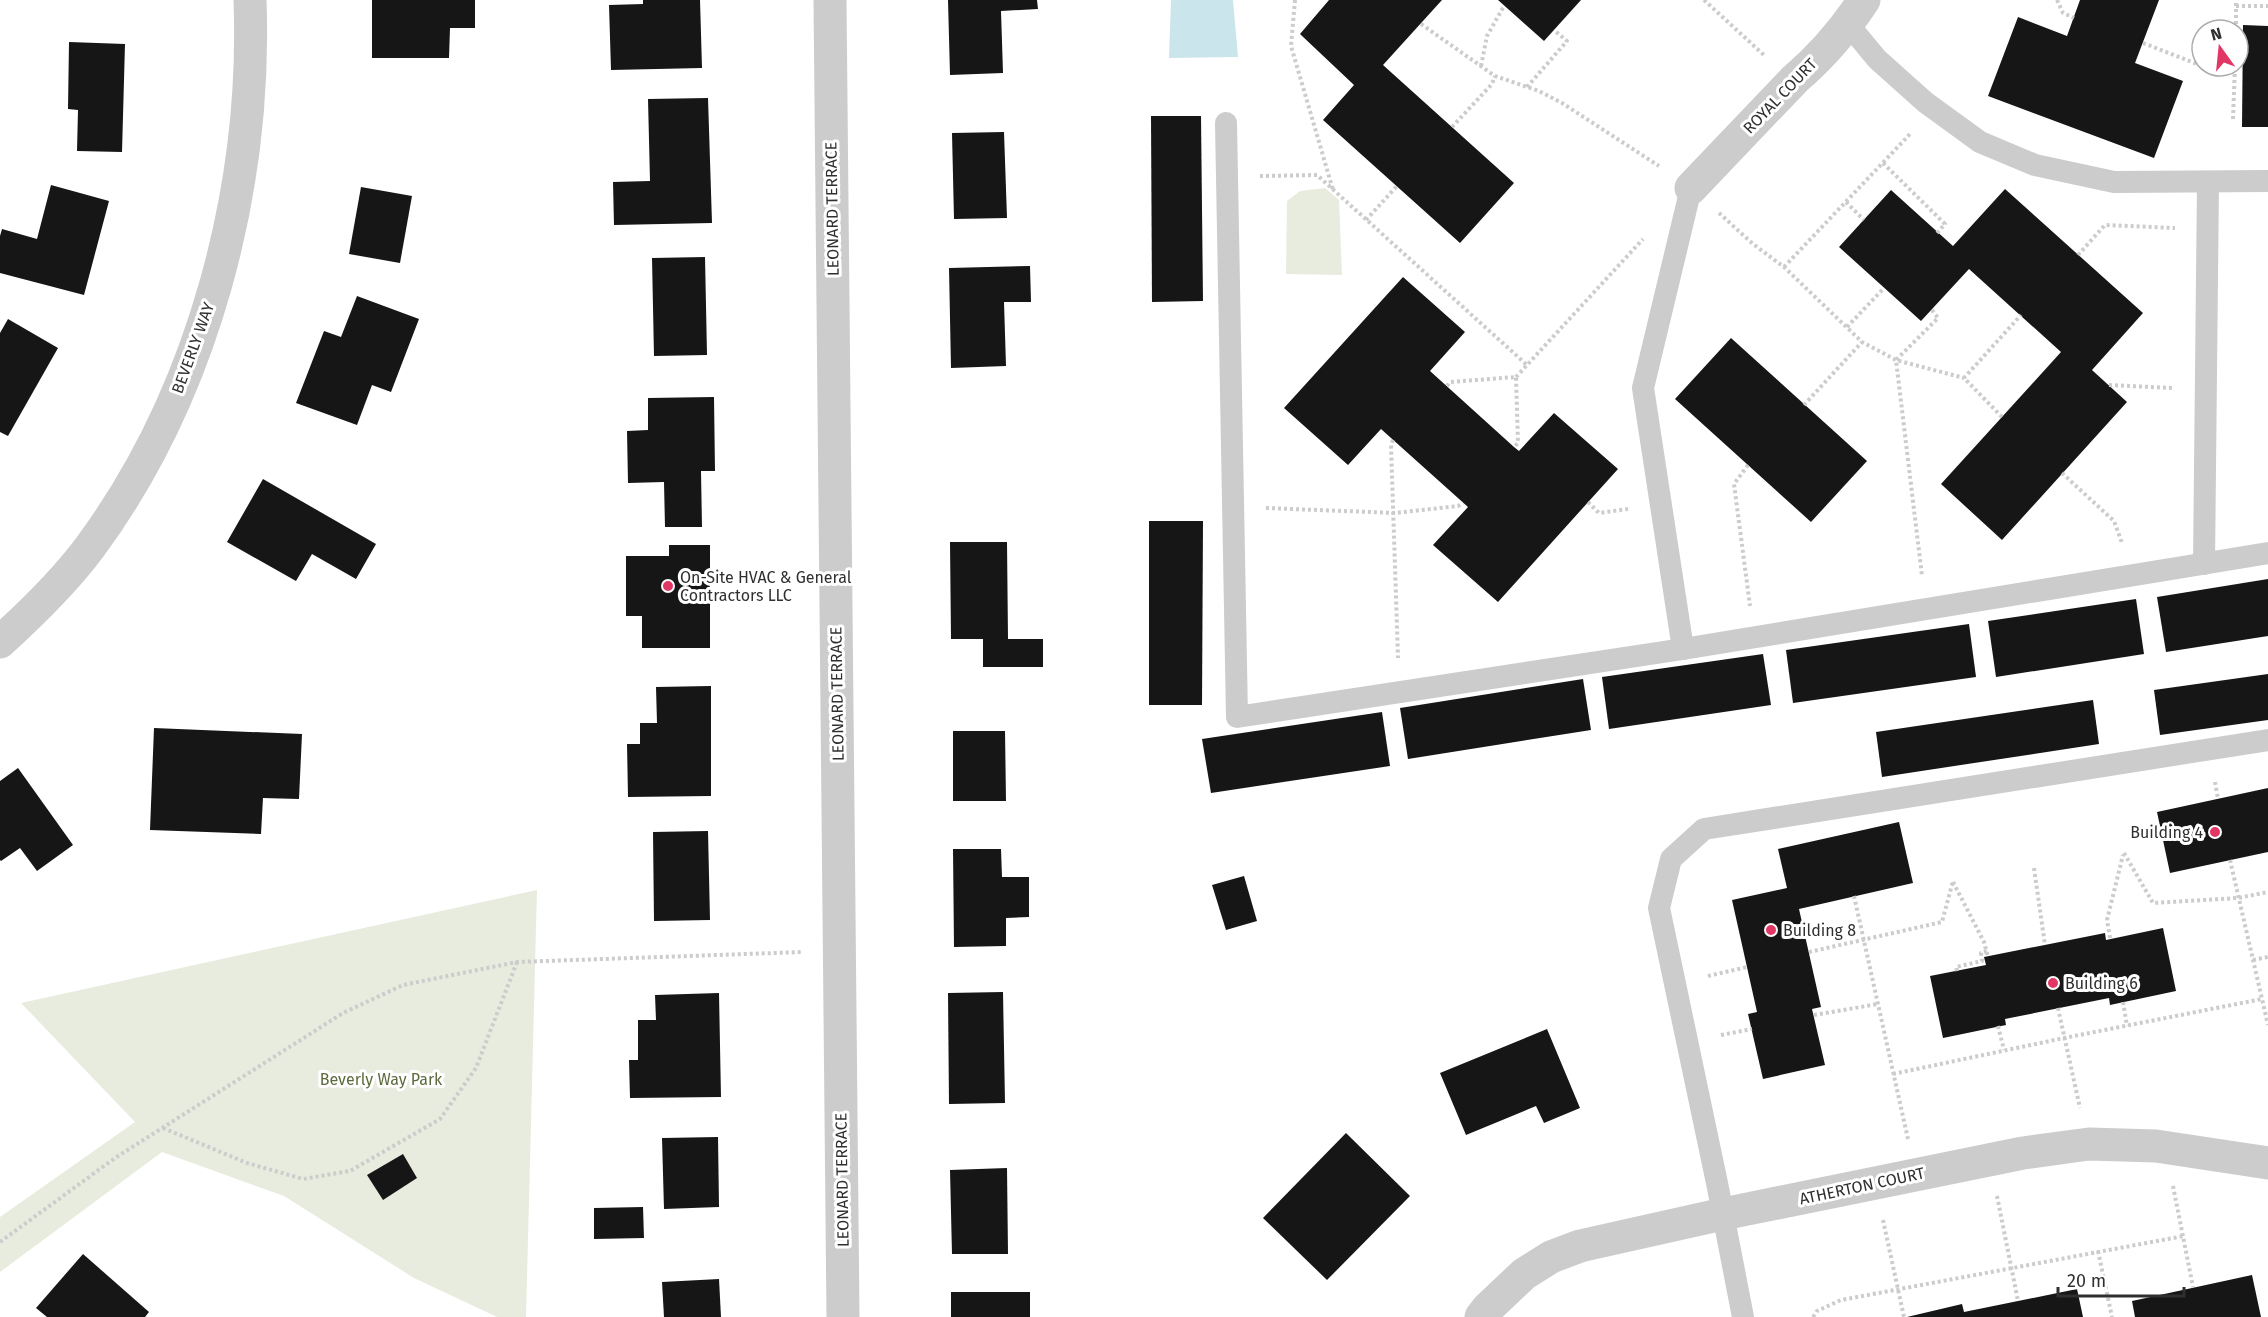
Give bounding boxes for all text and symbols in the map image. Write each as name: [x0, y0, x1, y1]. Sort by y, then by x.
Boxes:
north arrow: [2190, 18, 2250, 78]
text: N: [2209, 23, 2224, 45]
street label: ROYAL COURT: [1739, 54, 1821, 138]
street label: LEONARD TERRACE: [821, 142, 843, 276]
street label: BEVERLY WAY: [168, 300, 218, 396]
place label: On-Site HVAC & General Contractors LLC: [680, 568, 852, 605]
marker: On-Site HVAC & General Contractors LLC: [661, 579, 675, 593]
street label: LEONARD TERRACE: [826, 627, 848, 761]
place label: Building 4: [2130, 823, 2203, 842]
marker: Building 4: [2208, 825, 2222, 839]
place label: Building 8: [1783, 921, 1856, 940]
marker: Building 8: [1764, 923, 1778, 937]
place label: Building 6: [2065, 974, 2138, 993]
marker: Building 6: [2046, 976, 2060, 990]
park label: Beverly Way Park: [320, 1070, 443, 1089]
street label: LEONARD TERRACE: [831, 1113, 853, 1247]
street label: ATHERTON COURT: [1798, 1163, 1927, 1209]
scale bar: [2058, 1260, 2184, 1298]
text: 20 m: [2067, 1270, 2106, 1292]

